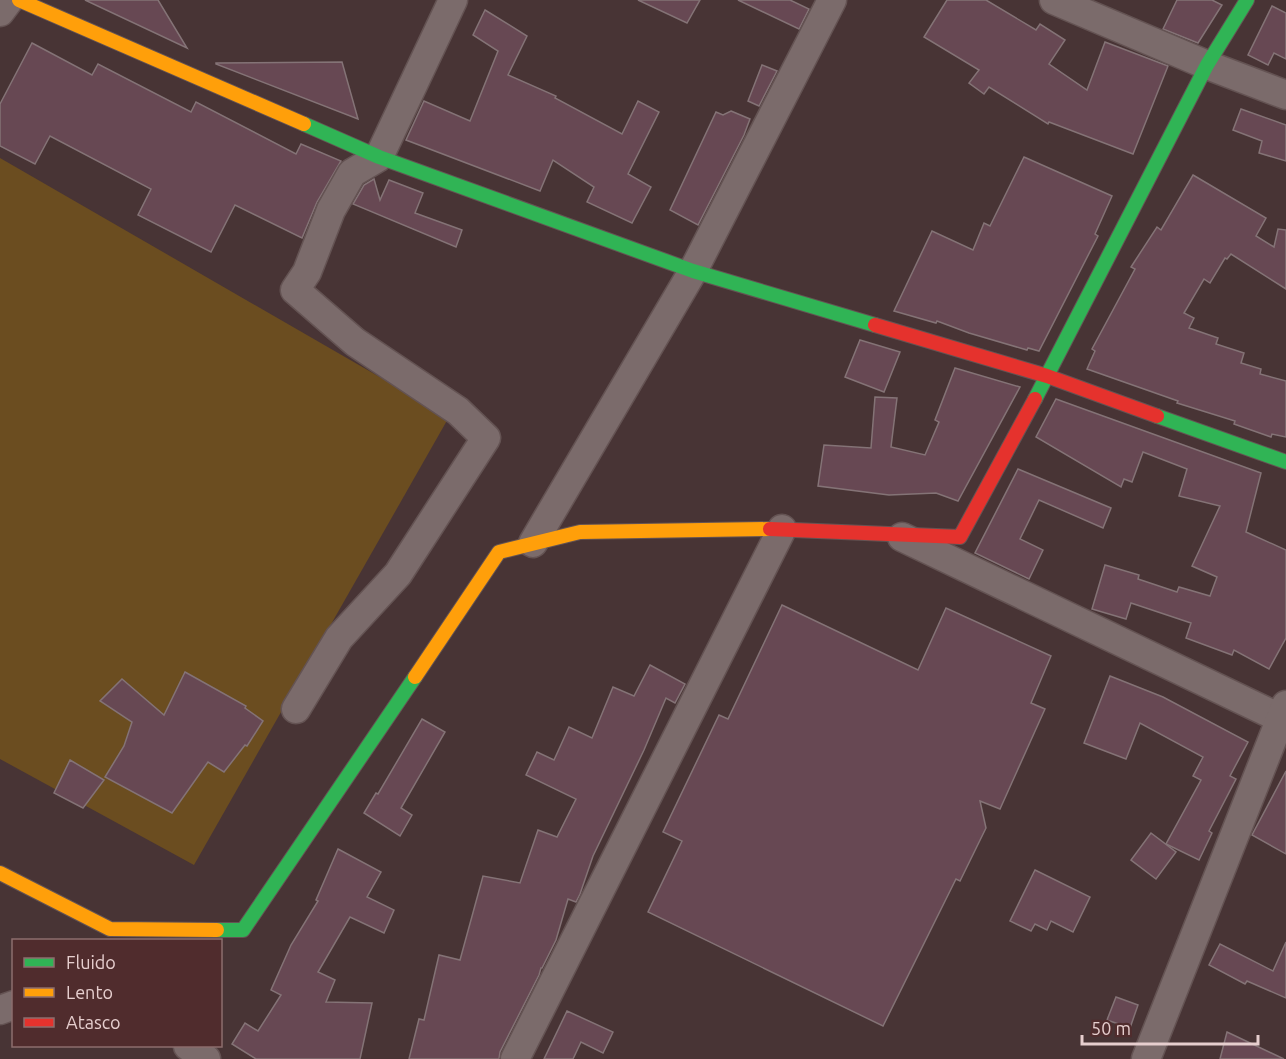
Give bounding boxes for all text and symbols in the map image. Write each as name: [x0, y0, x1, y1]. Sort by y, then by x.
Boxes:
legend: [12, 939, 222, 1047]
text: Fluido: [66, 952, 116, 972]
text: Lento: [66, 982, 113, 1002]
scale bar: [1082, 1008, 1258, 1046]
text: Atasco: [66, 1012, 121, 1032]
text: 50 m: [1091, 1018, 1131, 1038]

